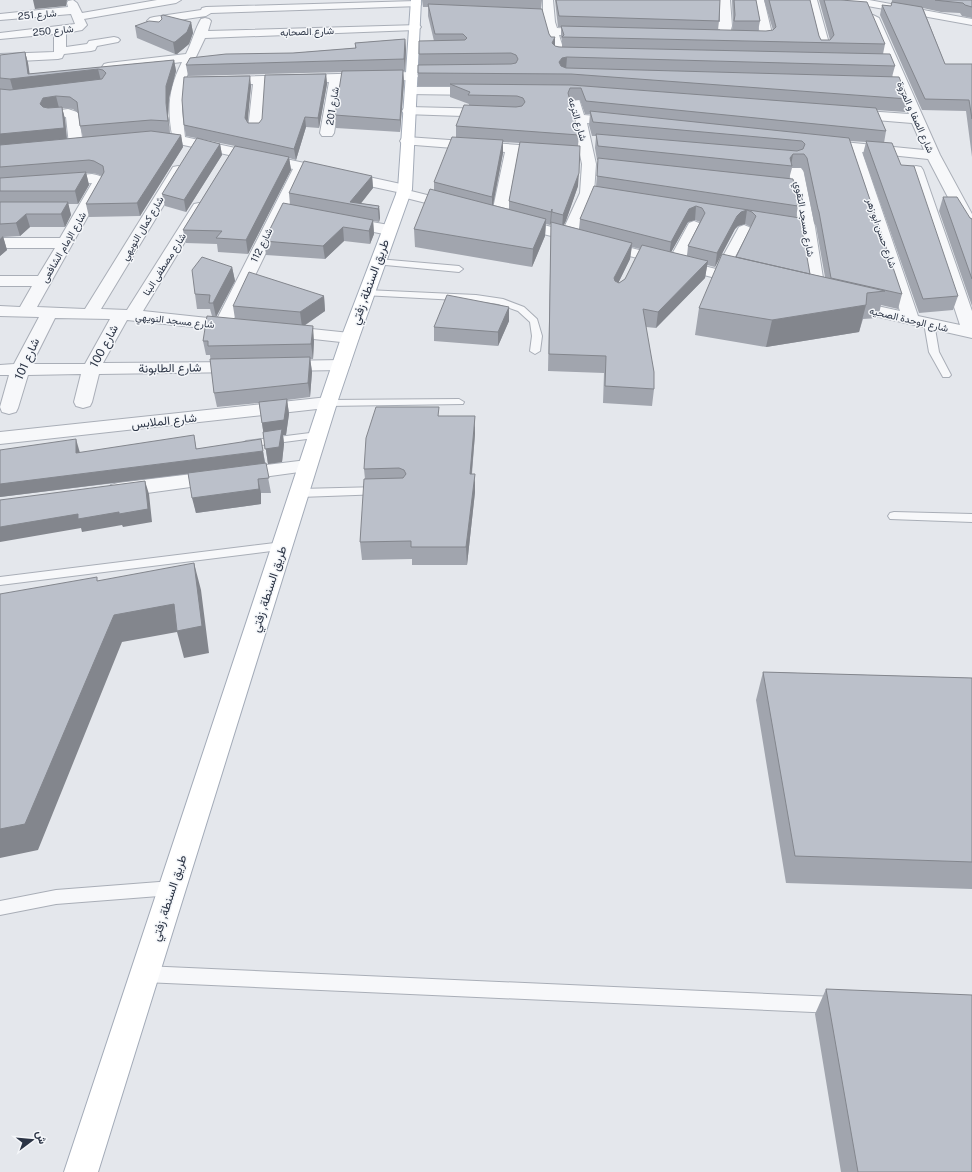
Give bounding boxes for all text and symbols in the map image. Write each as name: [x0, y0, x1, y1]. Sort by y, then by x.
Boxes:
street label: شارع 251: [17, 6, 57, 23]
street label: شارع 250: [32, 22, 74, 39]
street label: شارع الصحابه: [280, 24, 334, 39]
street label: شارع الصفا و المروة: [894, 79, 937, 155]
street label: شارع 201: [323, 86, 342, 126]
street label: شارع الترعه: [565, 96, 590, 143]
street label: شارع مسجد التقوي: [790, 180, 818, 258]
street label: شارع كمال النويهي: [118, 194, 168, 264]
street label: شارع حسن ابو زهر: [863, 196, 900, 270]
street label: شارع الإمام الشافعى: [38, 209, 89, 285]
street label: شارع 112: [248, 226, 275, 265]
street label: شارع مصطفى البنا: [140, 230, 189, 298]
street label: طريق السنطة, زفتي: [348, 237, 395, 328]
street label: شارع الوحدة الصحيه: [868, 304, 950, 335]
street label: شارع مسجد النويهي: [135, 310, 215, 333]
street label: شارع 100: [87, 322, 123, 371]
street label: شارع 101: [12, 336, 44, 383]
street label: شارع الطابونة: [138, 360, 202, 378]
street label: شارع الملابس: [131, 411, 198, 433]
street label: طريق السنطة, زفتي: [248, 544, 292, 635]
street label: طريق السنطة, زفتي: [148, 853, 192, 944]
north arrow: [12, 1120, 52, 1160]
text: ش: [33, 1129, 49, 1146]

